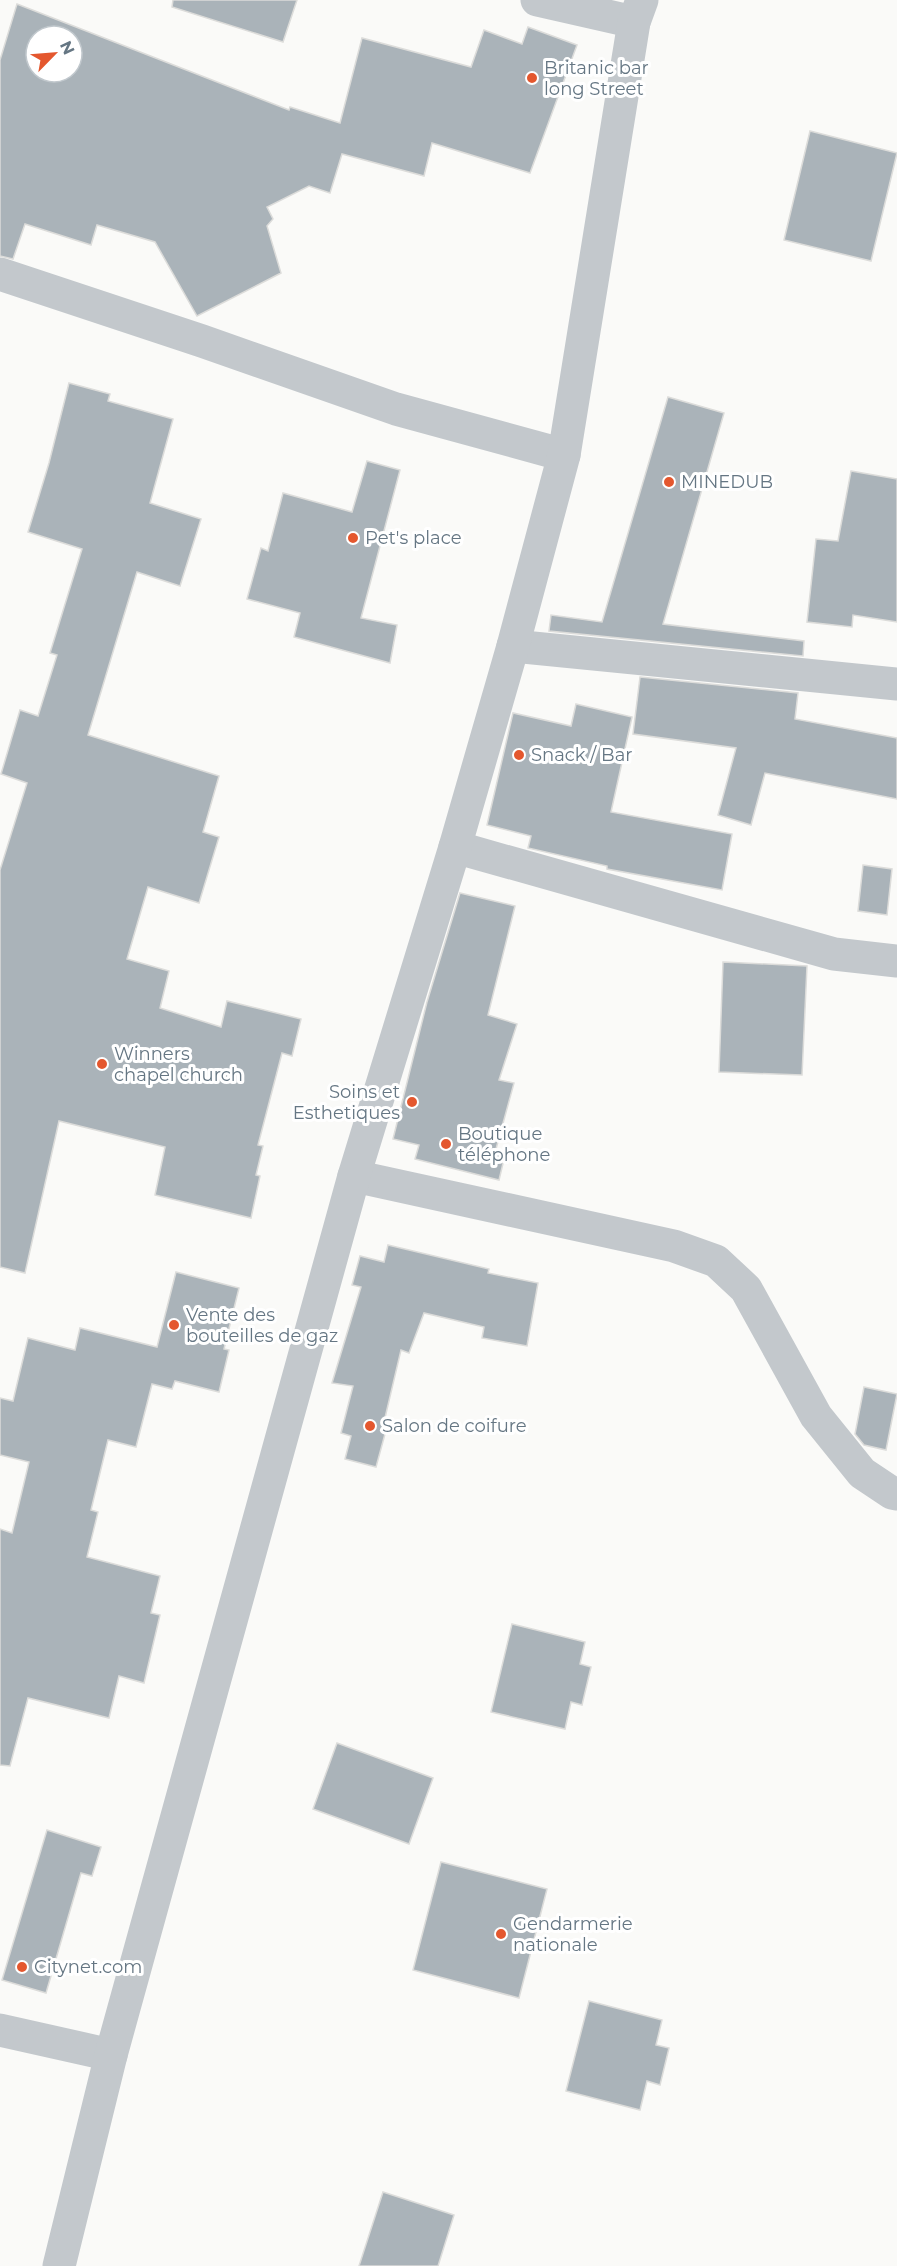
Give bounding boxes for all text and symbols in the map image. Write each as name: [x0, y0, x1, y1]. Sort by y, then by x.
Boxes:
north arrow: [24, 24, 84, 84]
text: N: [56, 38, 78, 58]
place label: Britanic bar long Street: [544, 57, 649, 100]
marker: Britanic bar long Street: [525, 71, 539, 85]
place label: MINEDUB: [681, 471, 773, 493]
marker: MINEDUB: [662, 475, 676, 489]
place label: Pet's place: [365, 527, 462, 549]
marker: Pet's place: [346, 531, 360, 545]
place label: Snack / Bar: [531, 744, 633, 766]
marker: Snack / Bar: [512, 748, 526, 762]
place label: Winners chapel church: [114, 1043, 243, 1086]
marker: Winners chapel church: [95, 1057, 109, 1071]
place label: Soins et Esthetiques: [293, 1081, 400, 1124]
marker: Soins et Esthetiques: [405, 1095, 419, 1109]
place label: Boutique téléphone: [458, 1123, 550, 1166]
marker: Boutique téléphone: [439, 1137, 453, 1151]
place label: Vente des bouteilles de gaz: [186, 1304, 338, 1347]
marker: Vente des bouteilles de gaz: [167, 1318, 181, 1332]
place label: Salon de coifure: [382, 1415, 527, 1437]
marker: Salon de coifure: [363, 1419, 377, 1433]
place label: Gendarmerie nationale: [513, 1913, 633, 1956]
marker: Gendarmerie nationale: [494, 1927, 508, 1941]
place label: Citynet.com: [34, 1956, 142, 1978]
marker: Citynet.com: [15, 1960, 29, 1974]

